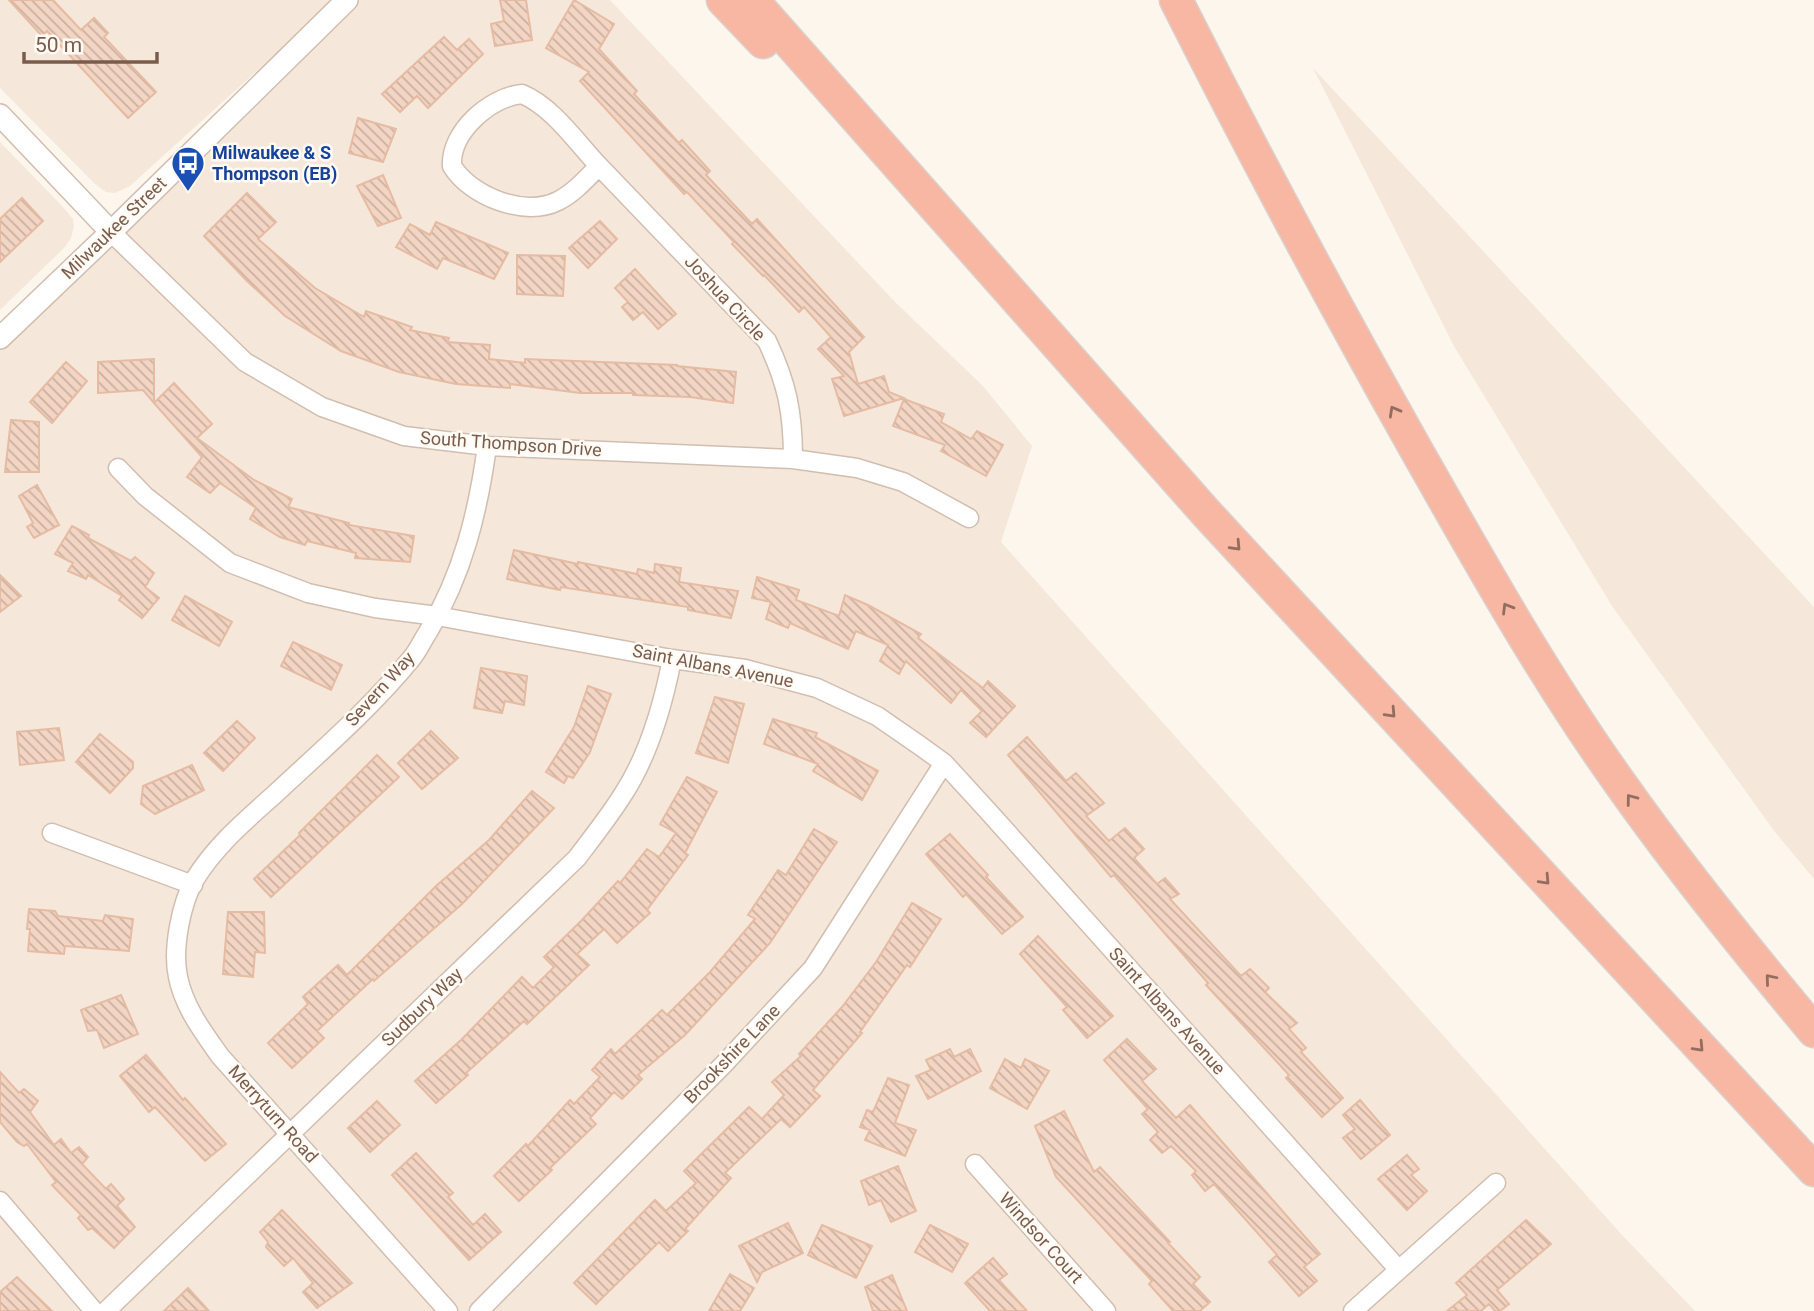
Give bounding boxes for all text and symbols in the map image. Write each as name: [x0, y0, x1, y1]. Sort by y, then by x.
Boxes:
scale bar: [24, 21, 158, 65]
text: 50 m: [35, 33, 82, 57]
place label: Milwaukee & S Thompson (EB): [212, 142, 337, 185]
bus stop icon: Milwaukee & S Thompson (EB): [169, 144, 207, 193]
street label: Milwaukee Street: [57, 172, 171, 283]
street label: Joshua Circle: [681, 251, 770, 345]
one-way arrow: [1389, 406, 1402, 418]
street label: South Thompson Drive: [420, 427, 603, 460]
one-way arrow: [1228, 538, 1241, 551]
one-way arrow: [1503, 603, 1516, 616]
street label: Saint Albans Avenue: [631, 640, 795, 691]
street label: Severn Way: [341, 647, 419, 730]
one-way arrow: [1382, 705, 1395, 718]
one-way arrow: [1627, 794, 1640, 807]
one-way arrow: [1537, 872, 1549, 885]
street label: Saint Albans Avenue: [1105, 943, 1230, 1079]
street label: Sudbury Way: [377, 963, 467, 1050]
one-way arrow: [1766, 974, 1778, 987]
street label: Brookshire Lane: [679, 1000, 784, 1107]
one-way arrow: [1691, 1039, 1704, 1052]
street label: Merryturn Road: [224, 1061, 323, 1167]
street label: Windsor Court: [995, 1188, 1088, 1287]

